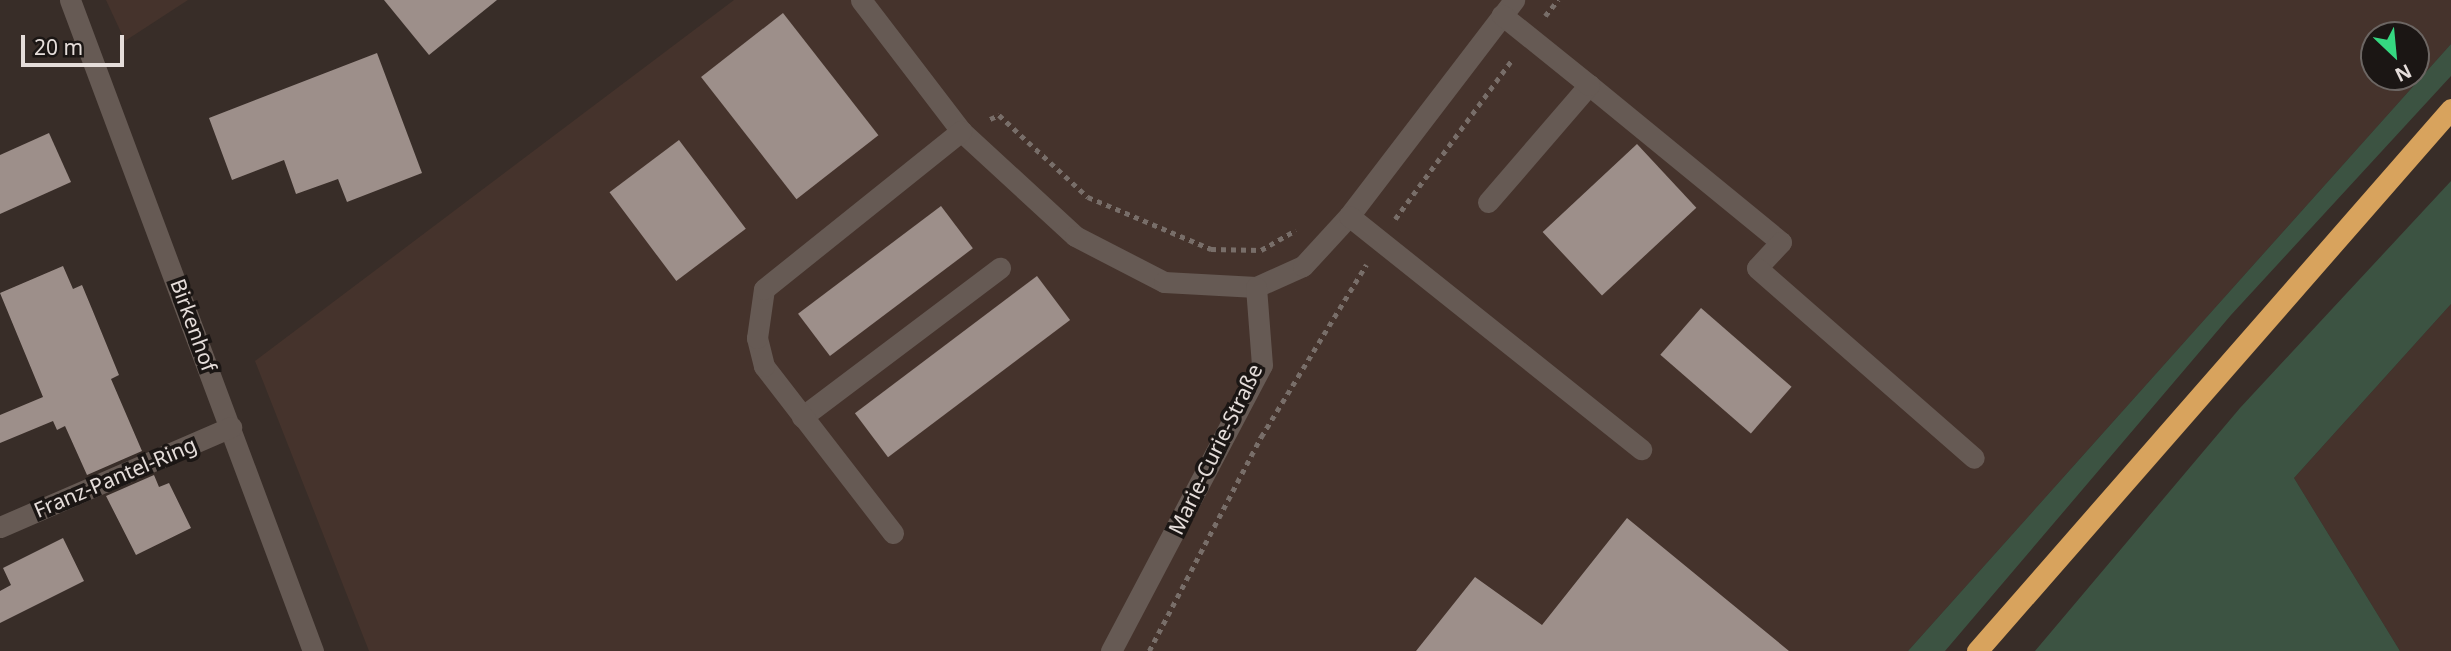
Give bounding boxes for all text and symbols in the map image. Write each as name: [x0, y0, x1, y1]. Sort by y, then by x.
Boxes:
scale bar: [24, 21, 128, 65]
north arrow: [2360, 21, 2430, 91]
text: 20 m: [34, 33, 83, 61]
text: N: [2391, 58, 2416, 88]
street label: Birkenhof: [166, 275, 222, 375]
street label: Marie-Curie-Straße: [1163, 360, 1267, 538]
street label: Franz-Pantel-Ring: [30, 431, 200, 523]

